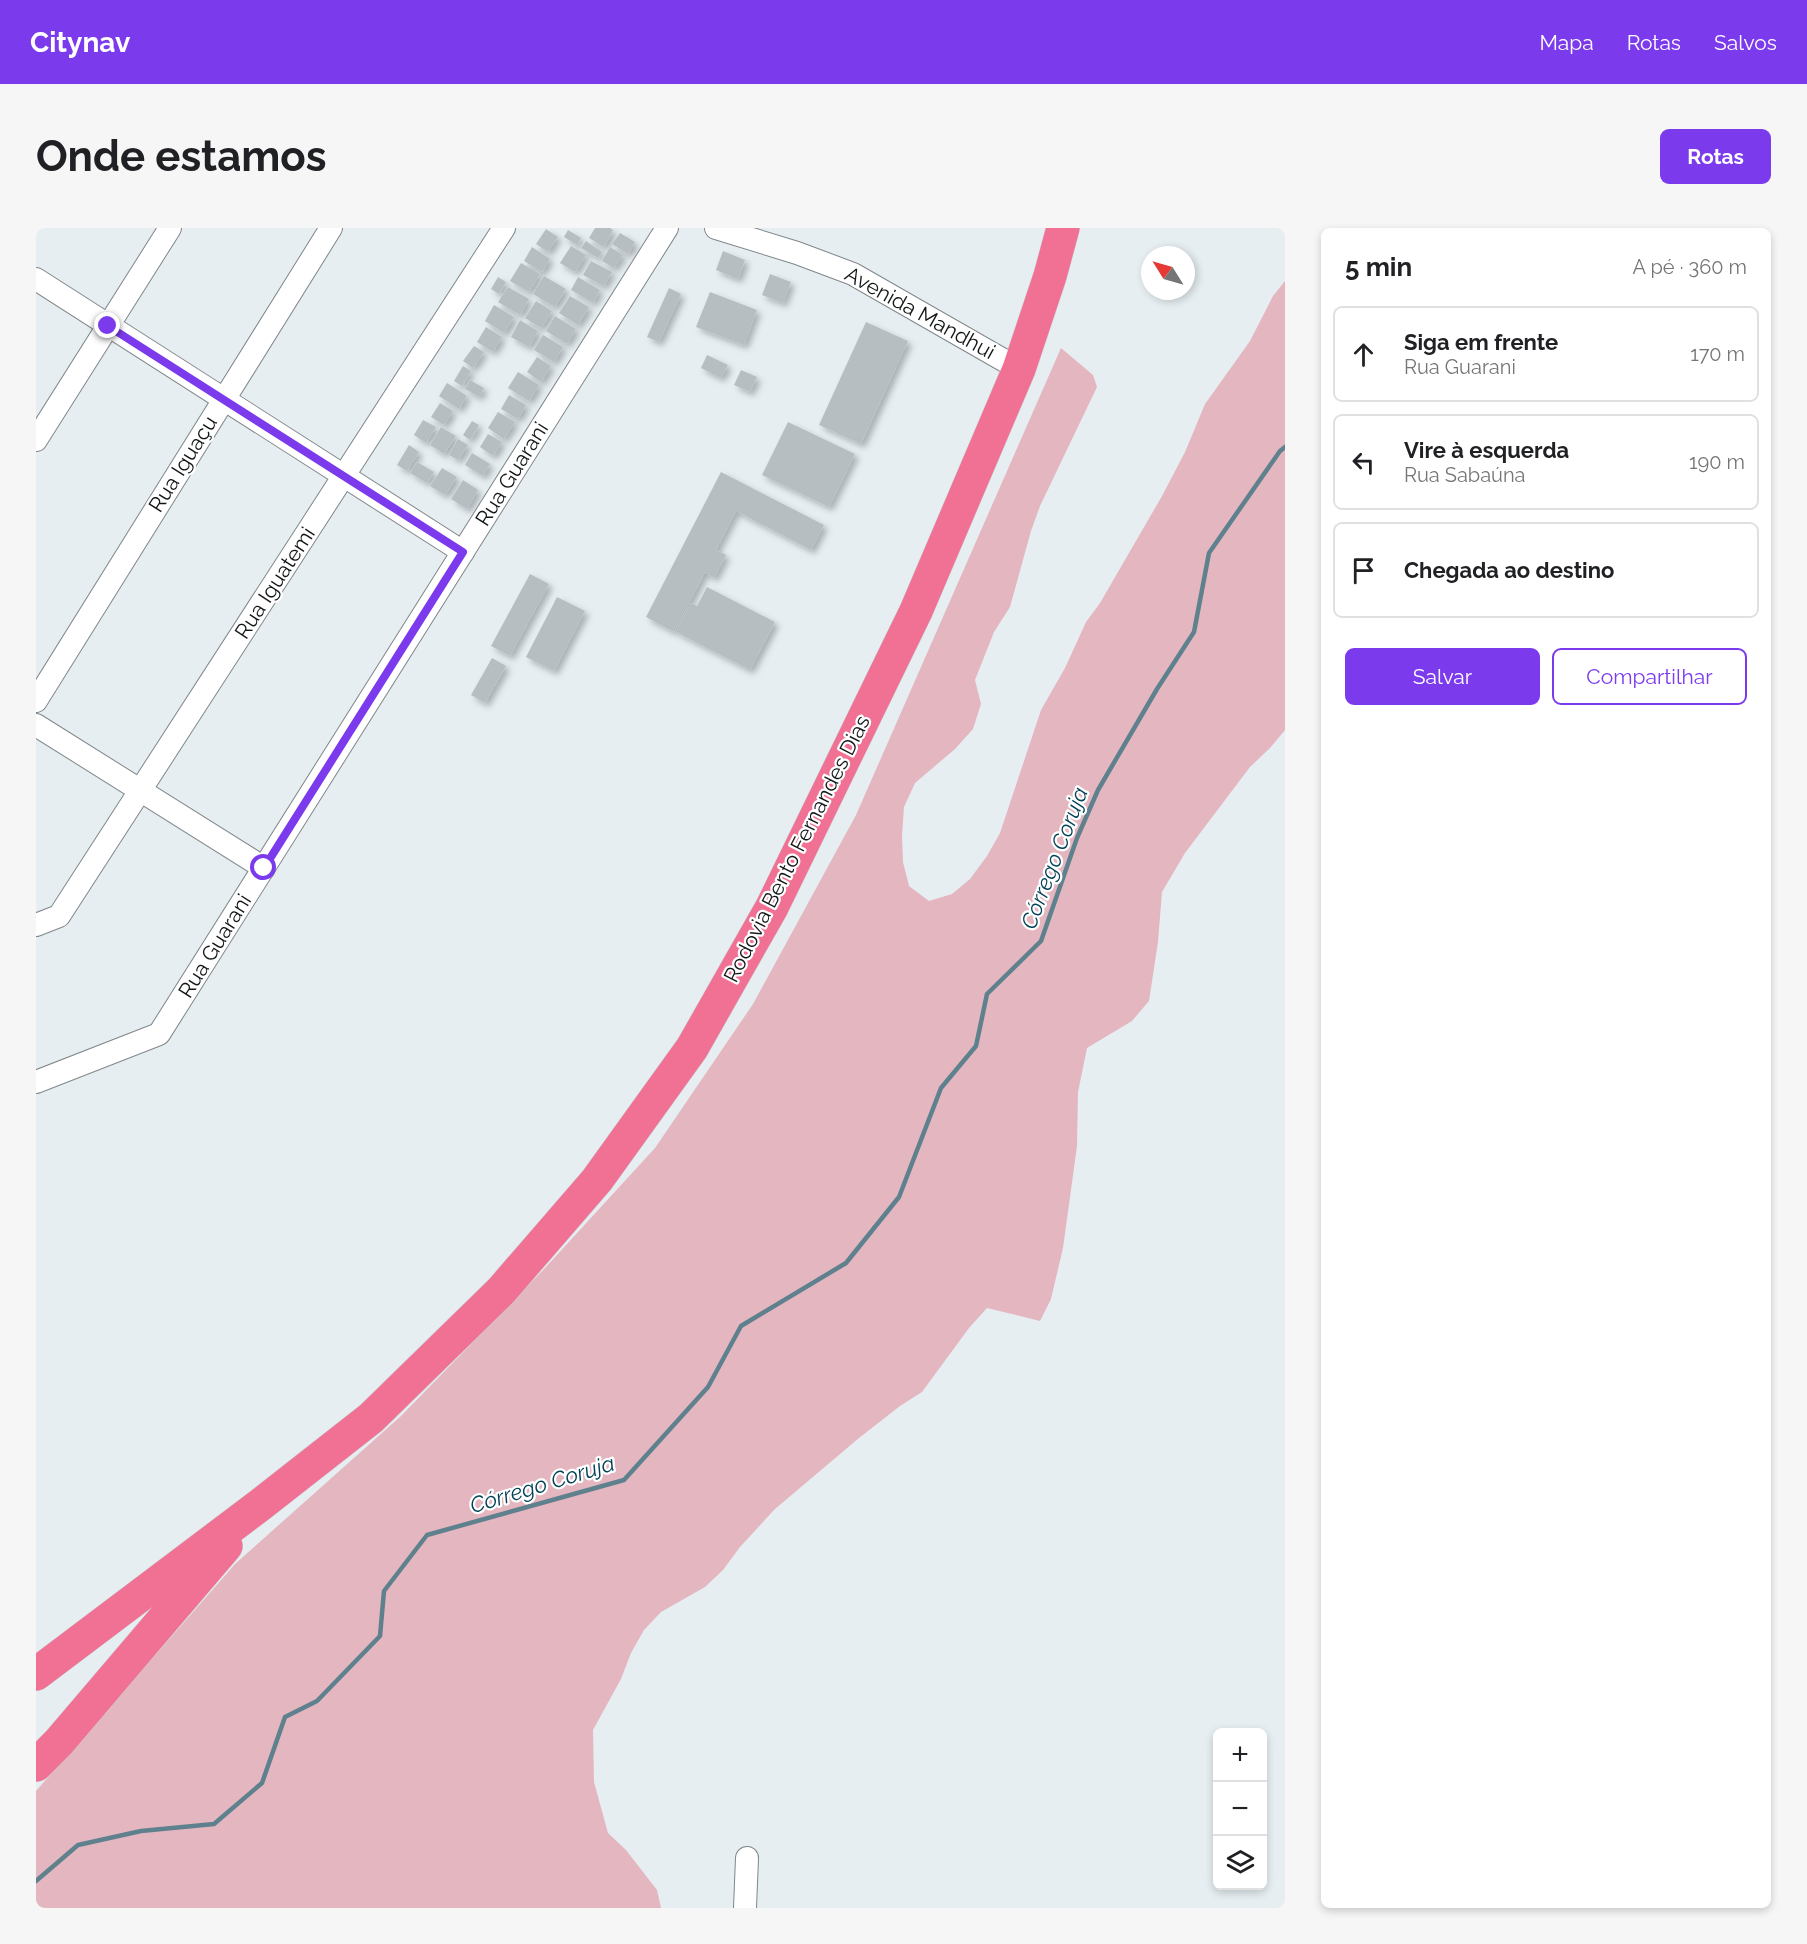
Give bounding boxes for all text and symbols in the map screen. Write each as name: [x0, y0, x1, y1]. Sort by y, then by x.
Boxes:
text: Citynav: [30, 26, 130, 59]
text: Mapa: [1540, 30, 1594, 55]
text: Rotas: [1627, 30, 1681, 55]
text: Salvos: [1714, 30, 1777, 55]
button: Rotas: [1660, 129, 1771, 184]
text: Onde estamos: [36, 132, 327, 181]
north arrow: [1141, 246, 1195, 300]
text: 5 min: [1345, 252, 1412, 282]
text: A pé · 360 m: [1632, 255, 1747, 279]
street label: Avenida Mandhui: [841, 261, 1000, 364]
route end: [94, 312, 120, 338]
text: Siga em frente: [1404, 329, 1558, 355]
icon: ahead: [1347, 338, 1380, 371]
text: 170 m: [1690, 342, 1745, 366]
text: Rua Guarani: [1404, 355, 1516, 379]
street label: Rua Iguaçu: [143, 411, 222, 516]
street label: Rua Guarani: [470, 417, 553, 530]
text: Vire à esquerda: [1404, 437, 1569, 463]
icon: left: [1347, 446, 1380, 479]
text: 190 m: [1689, 450, 1745, 474]
text: Rua Sabaúna: [1404, 463, 1526, 487]
street label: Rua Iguatemi: [229, 522, 320, 643]
icon: arrive: [1347, 554, 1380, 587]
text: Chegada ao destino: [1404, 557, 1614, 583]
button: Salvar: [1345, 648, 1540, 705]
button: Compartilhar: [1552, 648, 1747, 705]
street label: Rodovia Bento Fernandes Dias: [718, 711, 875, 986]
water label: Córrego Coruja: [1015, 783, 1093, 933]
route start: [250, 854, 276, 880]
street label: Rua Guarani: [173, 889, 256, 1002]
water label: Córrego Coruja: [467, 1450, 617, 1518]
map controls: [1213, 1728, 1267, 1890]
button: +: [1213, 1728, 1267, 1782]
button: −: [1213, 1782, 1267, 1836]
button: layers: [1213, 1836, 1267, 1890]

